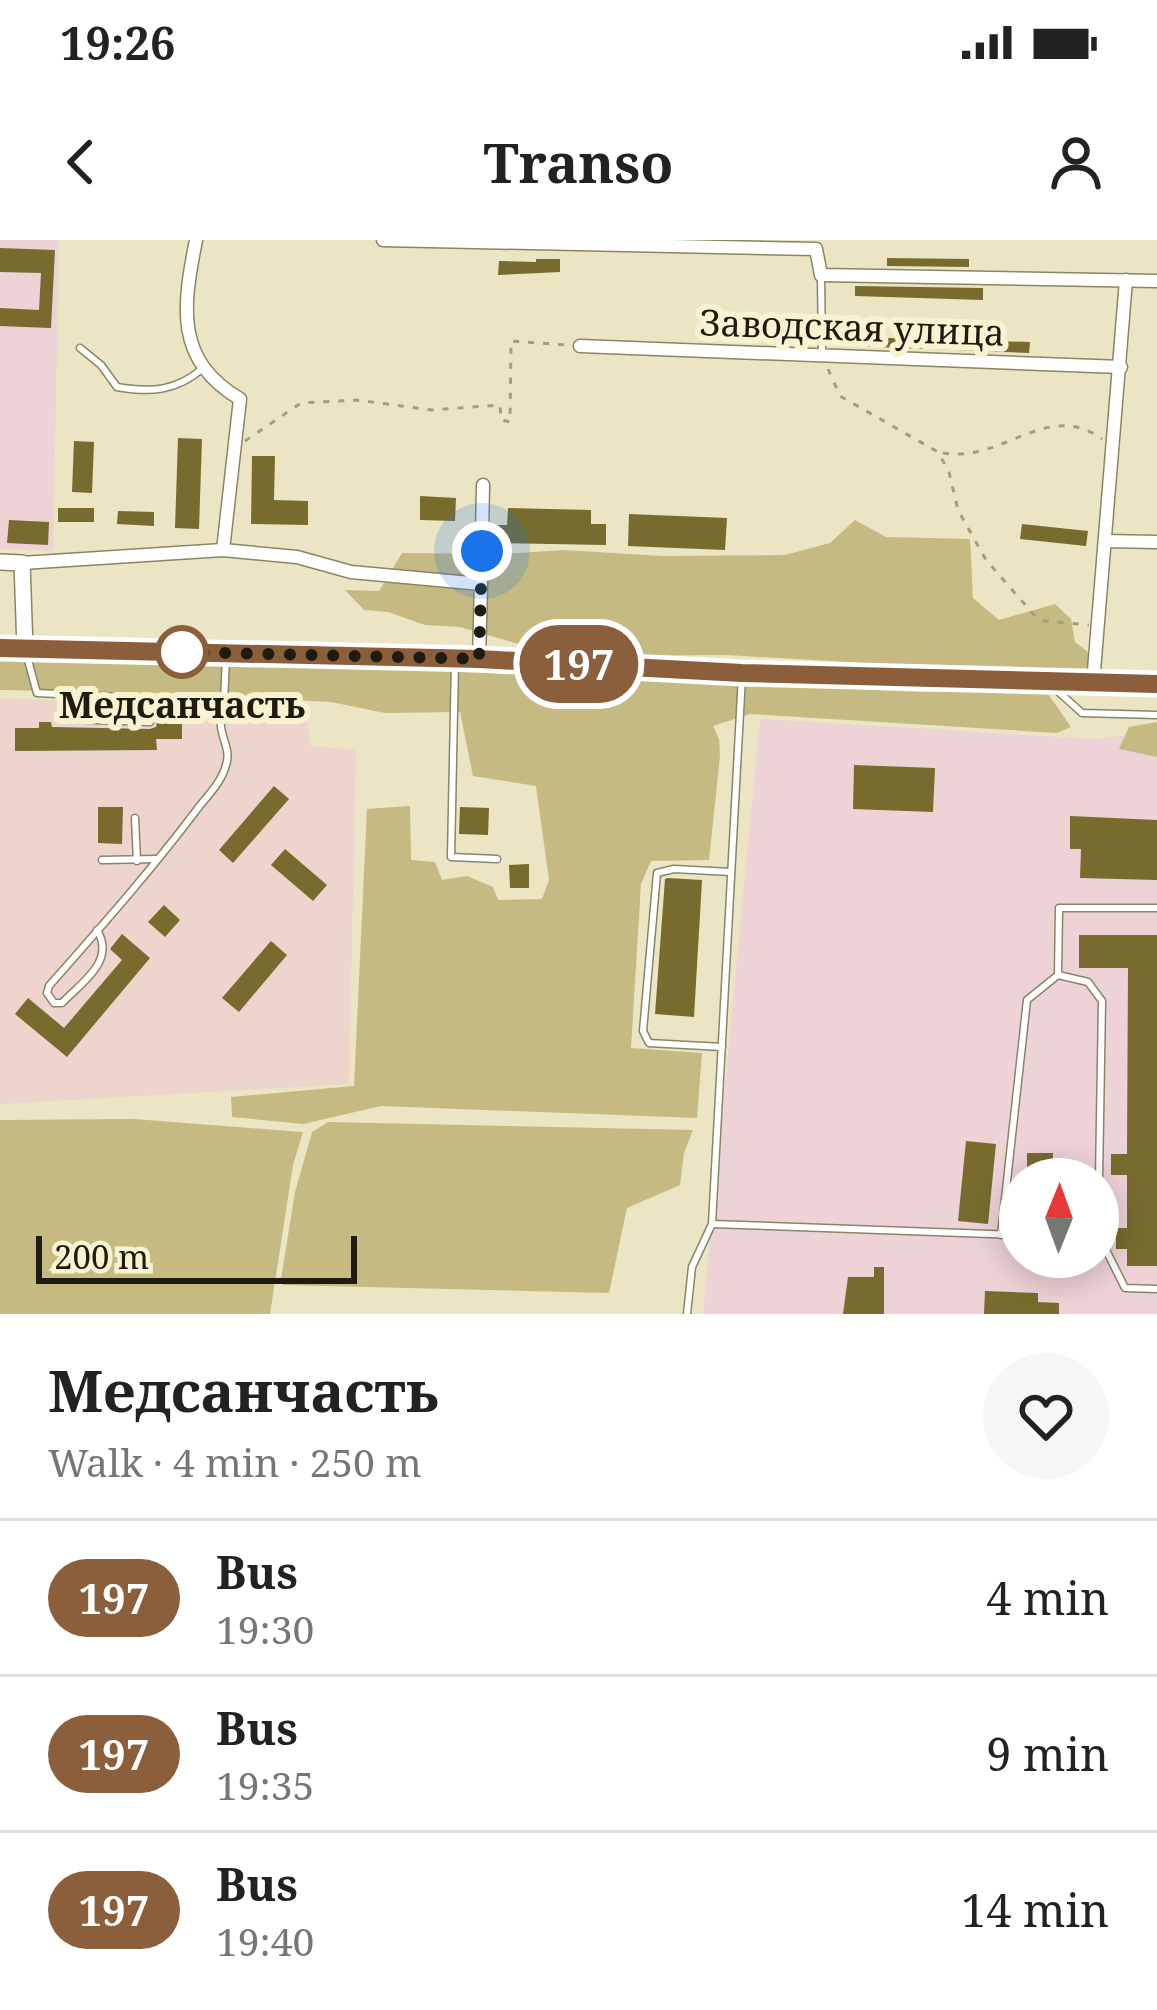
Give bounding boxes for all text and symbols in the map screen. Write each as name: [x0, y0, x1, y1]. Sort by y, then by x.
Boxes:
text: 19:26: [60, 12, 175, 73]
text: Transo: [484, 125, 673, 199]
icon: back: [48, 129, 114, 195]
icon: person: [1043, 129, 1109, 195]
street label: Заводская улица: [699, 297, 1005, 357]
your location: [452, 521, 512, 581]
line badge: 197: [510, 625, 648, 703]
marker: Медсанчасть: [157, 627, 207, 677]
text: 197: [543, 635, 615, 692]
place label: Медсанчасть: [59, 680, 305, 729]
north arrow: [999, 1158, 1119, 1278]
map controls: [999, 1158, 1119, 1278]
scale bar: [36, 1230, 357, 1283]
text: 200 m: [54, 1234, 149, 1279]
text: Медсанчасть: [48, 1351, 439, 1429]
button: heart: [983, 1353, 1109, 1479]
text: Walk · 4 min · 250 m: [48, 1435, 422, 1488]
text: Bus: [216, 1541, 298, 1602]
text: 4 min: [986, 1567, 1109, 1628]
text: 197: [78, 1569, 150, 1626]
text: 19:30: [216, 1602, 314, 1655]
text: Bus: [216, 1697, 298, 1758]
text: 9 min: [986, 1723, 1109, 1784]
text: 197: [78, 1725, 150, 1782]
text: 19:35: [216, 1758, 314, 1811]
text: Bus: [216, 1853, 298, 1914]
text: 14 min: [961, 1879, 1109, 1940]
text: 197: [78, 1881, 150, 1938]
text: 19:40: [216, 1914, 314, 1967]

